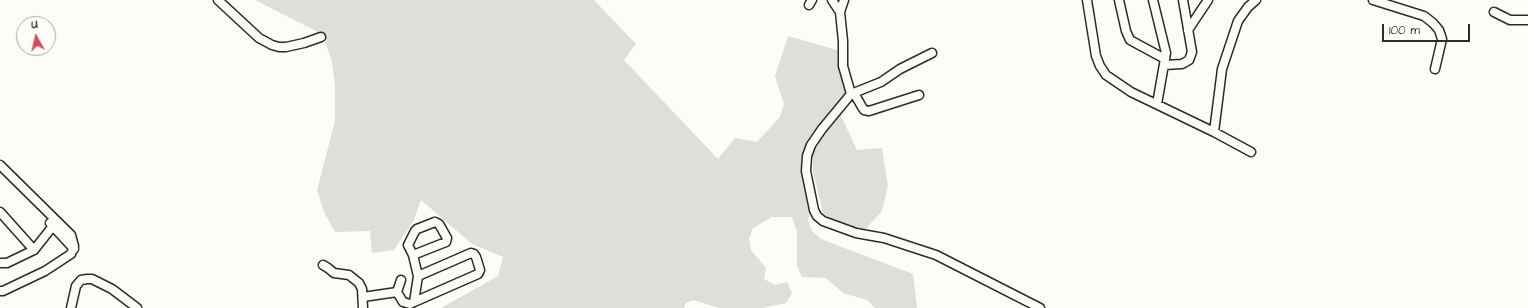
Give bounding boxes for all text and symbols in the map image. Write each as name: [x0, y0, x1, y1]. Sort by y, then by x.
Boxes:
north arrow: [16, 16, 56, 56]
scale bar: [1384, 16, 1472, 42]
text: U: [30, 17, 39, 32]
text: 100 m: [1389, 22, 1420, 39]

